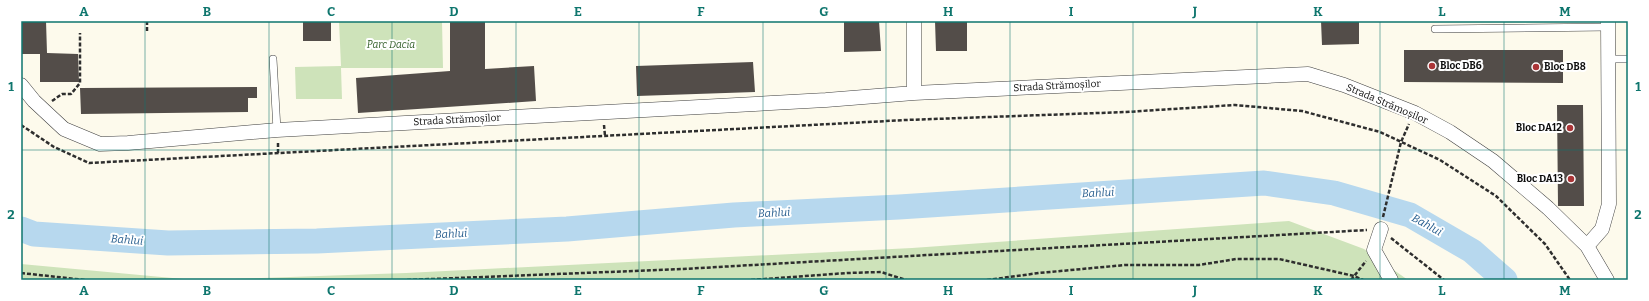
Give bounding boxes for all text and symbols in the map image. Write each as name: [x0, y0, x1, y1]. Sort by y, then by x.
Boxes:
text: A: [79, 4, 89, 19]
text: B: [203, 4, 211, 19]
text: C: [327, 4, 335, 19]
text: D: [449, 4, 459, 19]
text: E: [574, 4, 582, 19]
text: F: [697, 4, 705, 19]
text: G: [819, 4, 829, 19]
text: H: [943, 4, 953, 19]
text: I: [1069, 4, 1074, 19]
text: J: [1192, 4, 1198, 19]
text: K: [1313, 4, 1323, 19]
text: L: [1438, 4, 1446, 19]
text: M: [1559, 4, 1571, 19]
park label: Parc Dacia: [367, 39, 415, 51]
place label: Bloc DB6: [1440, 60, 1482, 72]
marker: Bloc DB6: [1427, 61, 1437, 71]
place label: Bloc DB8: [1544, 61, 1586, 73]
marker: Bloc DB8: [1531, 62, 1541, 72]
street label: Strada Strămoșilor: [1013, 77, 1102, 94]
text: 1: [8, 79, 14, 94]
text: 1: [1635, 79, 1641, 94]
street label: Strada Strămoșilor: [1344, 80, 1431, 127]
street label: Strada Strămoșilor: [413, 111, 502, 128]
place label: Bloc DA12: [1516, 122, 1562, 134]
marker: Bloc DA12: [1565, 123, 1575, 133]
place label: Bloc DA13: [1517, 173, 1563, 185]
marker: Bloc DA13: [1566, 174, 1576, 184]
water label: Bahlui: [1081, 186, 1115, 200]
water label: Bahlui: [757, 206, 791, 220]
text: 2: [7, 207, 15, 222]
text: 2: [1634, 207, 1642, 222]
water label: Bahlui: [1410, 211, 1444, 239]
water label: Bahlui: [434, 227, 468, 241]
water label: Bahlui: [110, 232, 144, 248]
text: A: [79, 283, 89, 298]
text: B: [203, 283, 211, 298]
text: C: [327, 283, 335, 298]
text: D: [449, 283, 459, 298]
text: E: [574, 283, 582, 298]
text: F: [697, 283, 705, 298]
text: G: [819, 283, 829, 298]
text: H: [943, 283, 953, 298]
text: I: [1069, 283, 1074, 298]
text: J: [1192, 283, 1198, 298]
text: K: [1313, 283, 1323, 298]
text: L: [1438, 283, 1446, 298]
text: M: [1559, 283, 1571, 298]

